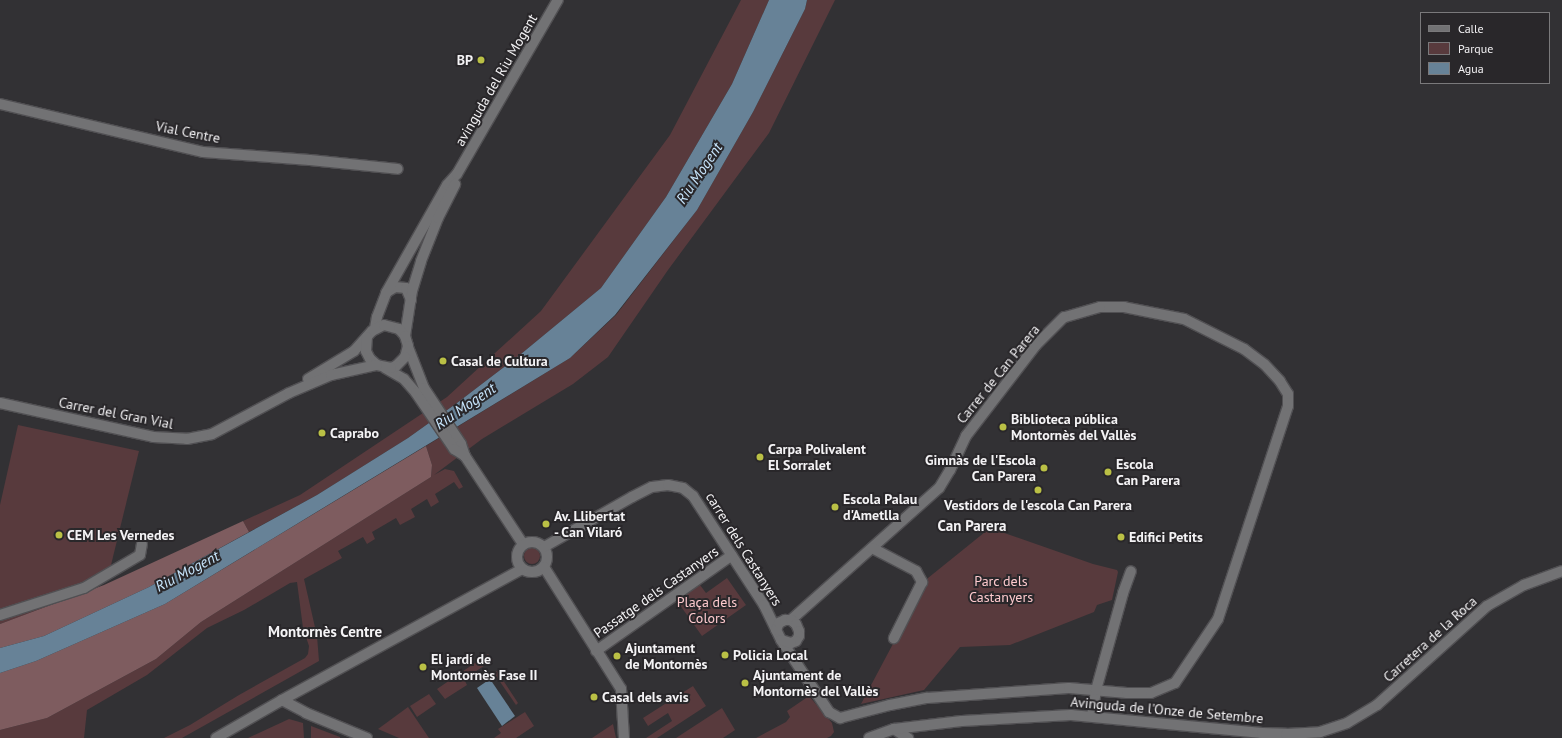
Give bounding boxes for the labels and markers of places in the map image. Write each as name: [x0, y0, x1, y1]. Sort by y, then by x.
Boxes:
place label: BP: [457, 52, 473, 68]
marker: BP: [476, 55, 486, 65]
place label: Casal de Cultura: [451, 353, 548, 369]
marker: Casal de Cultura: [438, 356, 448, 366]
place label: Biblioteca pública Montornès del Vallès: [1011, 411, 1137, 444]
marker: Biblioteca pública Montornès del Vallès: [998, 422, 1008, 432]
place label: Caprabo: [330, 425, 379, 441]
marker: Caprabo: [317, 428, 327, 438]
place label: Carpa Polivalent El Sorralet: [768, 441, 866, 474]
marker: Carpa Polivalent El Sorralet: [755, 452, 765, 462]
place label: Gimnàs de l'Escola Can Parera: [925, 452, 1036, 484]
place label: Escola Can Parera: [1116, 456, 1180, 488]
marker: Gimnàs de l'Escola Can Parera: [1039, 463, 1049, 473]
marker: Escola Can Parera: [1103, 467, 1113, 477]
marker: Vestidors de l'escola Can Parera: [1033, 485, 1043, 495]
place label: Escola Palau d'Ametlla: [843, 491, 917, 524]
place label: Vestidors de l'escola Can Parera: [944, 497, 1132, 513]
marker: Escola Palau d'Ametlla: [830, 502, 840, 512]
place label: Av. Llibertat - Can Vilaró: [554, 508, 626, 540]
marker: Av. Llibertat - Can Vilaró: [541, 519, 551, 529]
place label: CEM Les Vernedes: [67, 527, 175, 543]
place label: Edifici Petits: [1129, 529, 1203, 545]
marker: CEM Les Vernedes: [54, 530, 64, 540]
marker: Edifici Petits: [1116, 532, 1126, 542]
place label: Ajuntament de Montornès: [625, 640, 707, 672]
place label: Policia Local: [733, 647, 808, 663]
marker: Policia Local: [720, 650, 730, 660]
place label: El jardí de Montornès Fase II: [431, 651, 537, 684]
marker: Ajuntament de Montornès: [612, 651, 622, 661]
marker: El jardí de Montornès Fase II: [418, 662, 428, 672]
place label: Ajuntament de Montornès del Vallès: [753, 667, 879, 700]
marker: Ajuntament de Montornès del Vallès: [740, 678, 750, 688]
place label: Casal dels avis: [602, 689, 689, 705]
marker: Casal dels avis: [589, 692, 599, 702]

